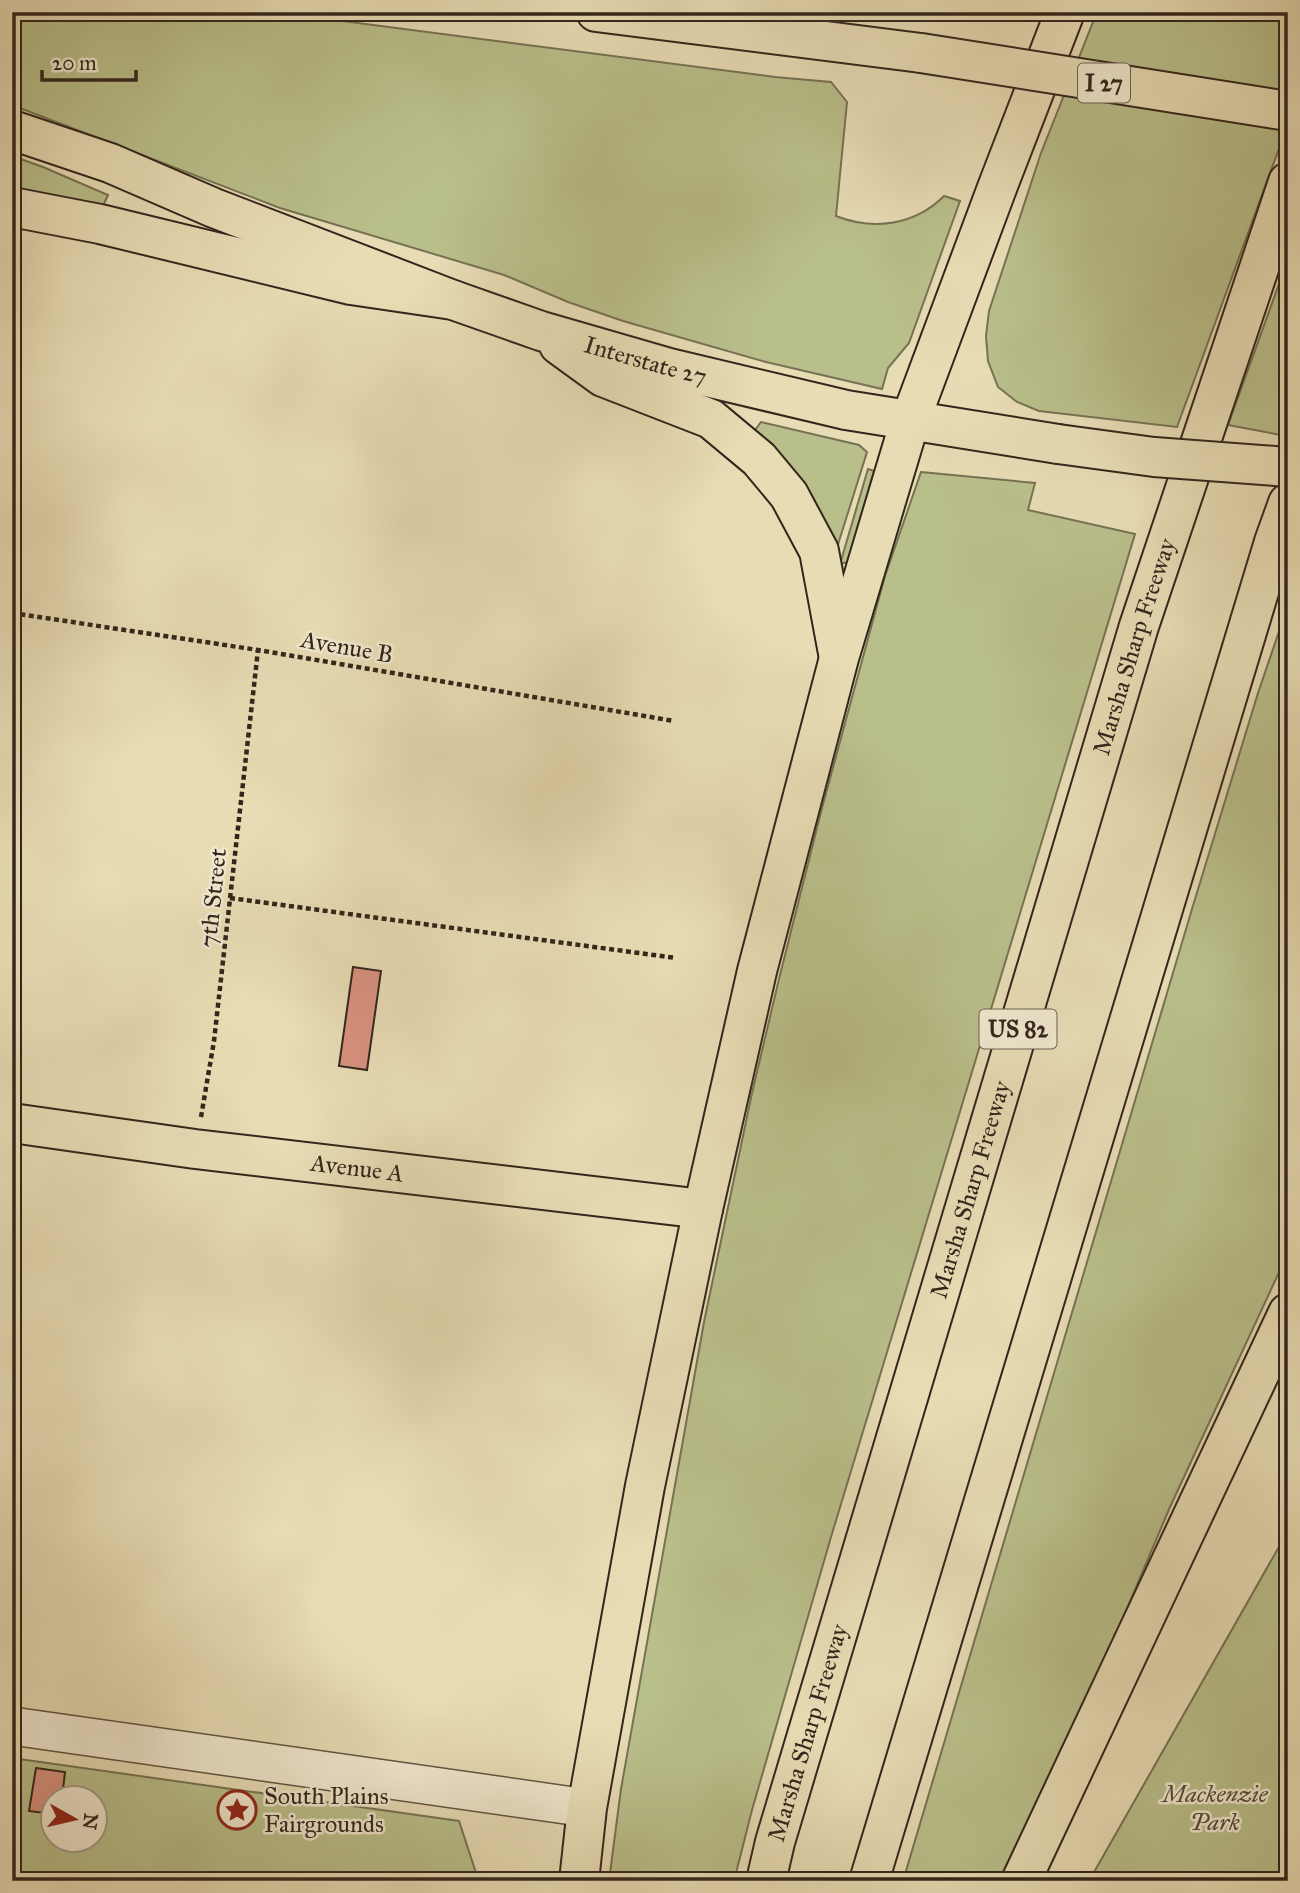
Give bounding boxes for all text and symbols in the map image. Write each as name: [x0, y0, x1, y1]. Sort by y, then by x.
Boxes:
scale bar: [42, 38, 136, 82]
text: 20 m: [52, 50, 97, 76]
road number: I 27: [1078, 64, 1130, 102]
street label: Interstate 27: [581, 329, 710, 391]
street label: Marsha Sharp Freeway: [1086, 534, 1183, 759]
street label: Avenue B: [298, 624, 395, 670]
street label: 7th Street: [193, 846, 233, 949]
road number: US 82: [979, 1010, 1056, 1048]
street label: Marsha Sharp Freeway: [924, 1077, 1017, 1302]
street label: Avenue A: [308, 1148, 405, 1189]
street label: Marsha Sharp Freeway: [761, 1620, 855, 1845]
park label: Mackenzie Park: [1160, 1779, 1269, 1837]
place label: South Plains Fairgrounds: [264, 1781, 389, 1839]
north arrow: [38, 1784, 108, 1854]
place icon: South Plains Fairgrounds: [216, 1789, 258, 1831]
text: N: [78, 1812, 103, 1831]

